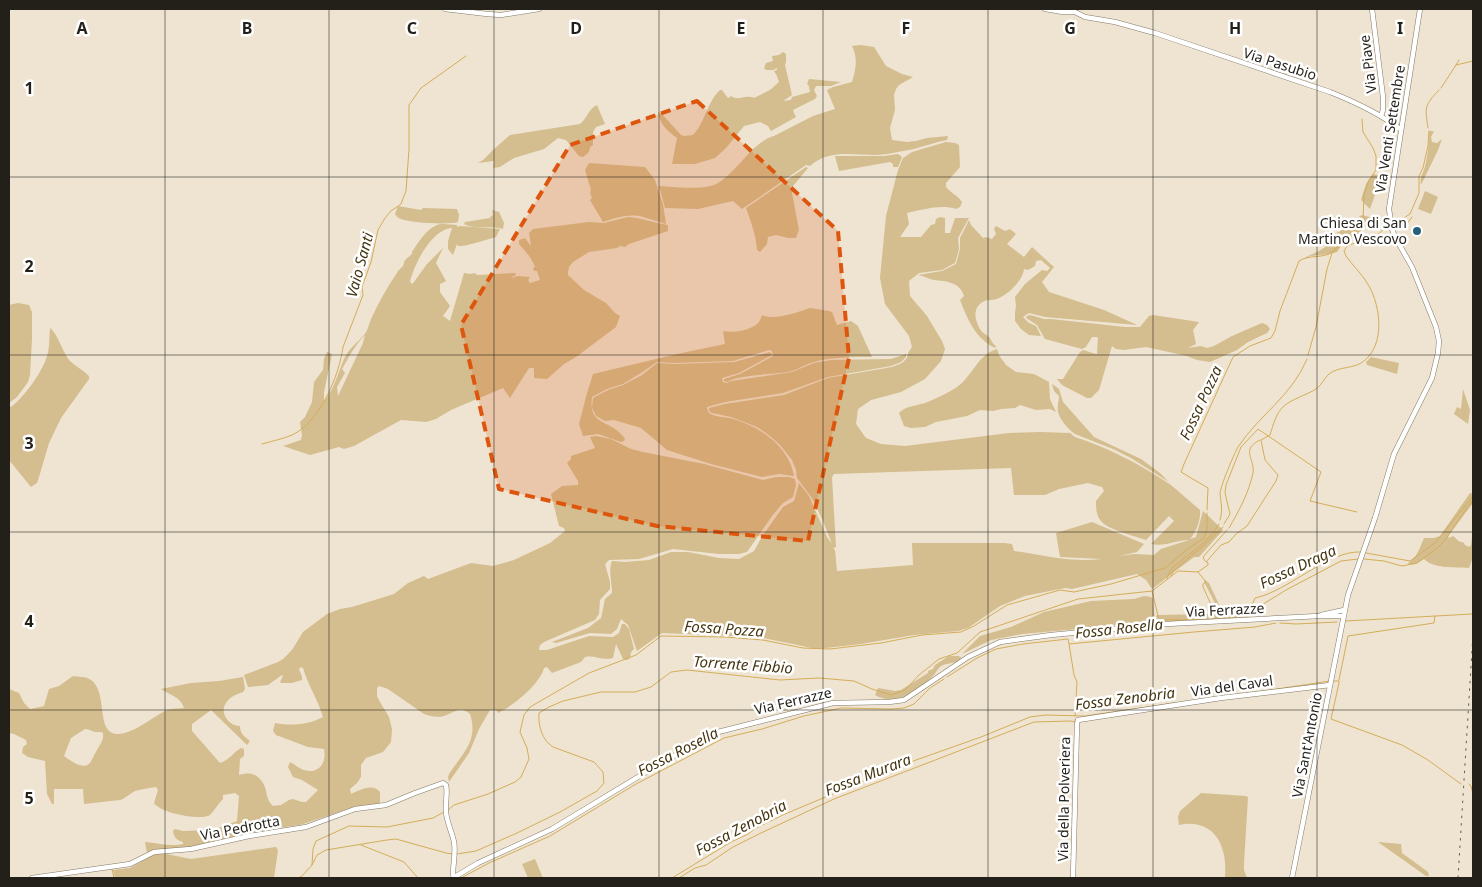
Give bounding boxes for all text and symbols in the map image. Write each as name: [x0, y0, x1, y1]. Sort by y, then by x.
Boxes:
text: A: [76, 17, 88, 39]
text: B: [242, 17, 252, 39]
text: C: [407, 17, 417, 39]
text: D: [570, 17, 582, 39]
text: E: [737, 17, 746, 39]
text: F: [902, 17, 910, 39]
text: G: [1064, 17, 1076, 39]
text: H: [1229, 17, 1241, 39]
text: I: [1397, 17, 1403, 39]
street label: Via Piave: [1355, 34, 1380, 94]
street label: Via Pasubio: [1241, 43, 1319, 84]
street label: Via Venti Settembre: [1370, 64, 1409, 194]
text: 1: [24, 77, 34, 99]
place label: Chiesa di San Martino Vescovo: [1298, 213, 1407, 248]
marker: Chiesa di San Martino Vescovo: [1411, 225, 1423, 237]
water label: Vaio Santi: [341, 229, 378, 299]
text: 2: [24, 255, 34, 277]
water label: Fossa Pozza: [1174, 362, 1226, 443]
text: 3: [24, 432, 34, 454]
water label: Fossa Draga: [1256, 539, 1340, 593]
street label: Via Ferrazze: [1185, 598, 1265, 621]
text: 4: [24, 610, 34, 632]
water label: Fossa Rosella: [1074, 613, 1164, 643]
water label: Fossa Pozza: [684, 615, 765, 641]
water label: Torrente Fibbio: [693, 651, 794, 677]
street label: Via del Caval: [1190, 670, 1274, 701]
street label: Via Ferrazze: [752, 682, 834, 719]
water label: Fossa Zenobria: [1074, 682, 1176, 714]
street label: Via Sant'Antonio: [1287, 691, 1326, 799]
water label: Fossa Rosella: [634, 722, 722, 780]
street label: Via della Polveriera: [1053, 736, 1074, 862]
water label: Fossa Murara: [822, 748, 914, 800]
text: 5: [24, 787, 34, 809]
water label: Fossa Zenobria: [691, 794, 790, 860]
street label: Via Pedrotta: [199, 811, 281, 845]

